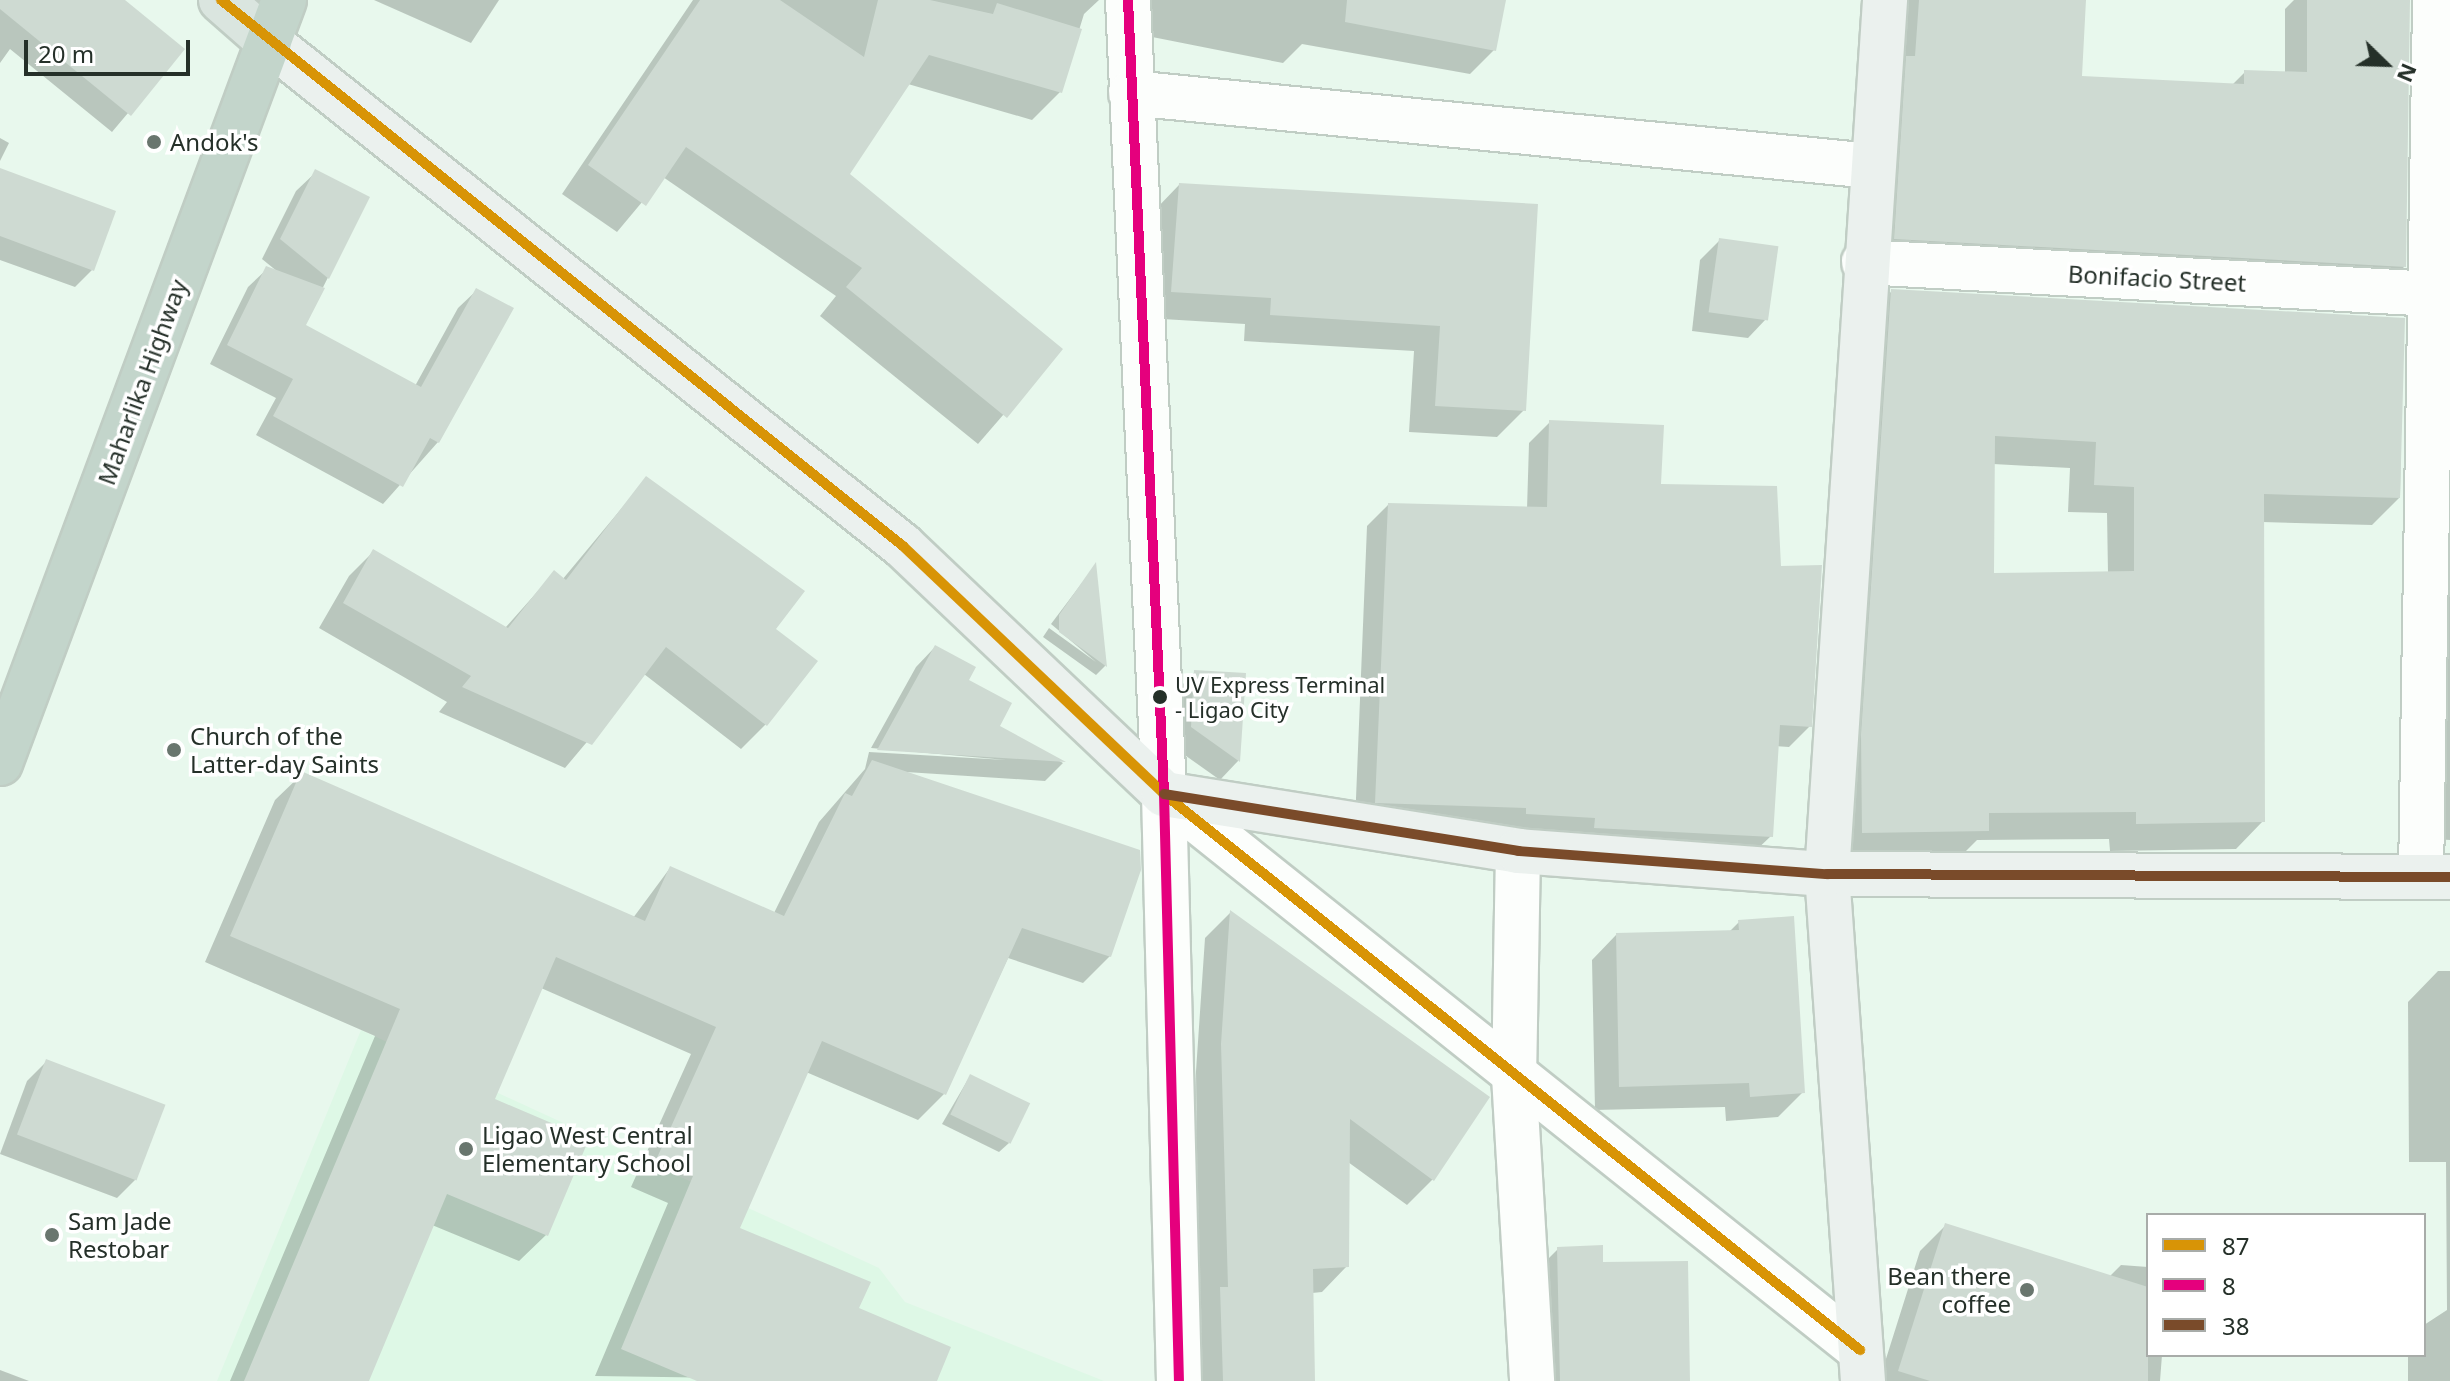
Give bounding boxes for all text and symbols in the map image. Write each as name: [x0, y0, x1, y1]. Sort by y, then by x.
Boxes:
scale bar: [28, 24, 194, 74]
north arrow: [2346, 24, 2426, 104]
text: 20 m: [38, 37, 94, 70]
text: N: [2391, 59, 2425, 87]
place label: Andok's: [170, 128, 258, 156]
marker: Andok's: [145, 133, 163, 151]
street label: Bonifacio Street: [2067, 259, 2247, 297]
street label: Maharlika Highway: [91, 275, 193, 489]
place label: UV Express Terminal - Ligao City: [1175, 671, 1385, 722]
marker: UV Express Terminal - Ligao City: [1152, 689, 1168, 705]
place label: Church of the Latter-day Saints: [190, 722, 379, 778]
marker: Church of the Latter-day Saints: [165, 741, 183, 759]
place label: Ligao West Central Elementary School: [482, 1121, 693, 1177]
marker: Ligao West Central Elementary School: [457, 1140, 475, 1158]
place label: Sam Jade Restobar: [68, 1207, 172, 1263]
legend: [2146, 1213, 2426, 1357]
marker: Sam Jade Restobar: [43, 1226, 61, 1244]
text: 87: [2222, 1229, 2249, 1262]
place label: Bean there coffee: [1887, 1262, 2011, 1318]
text: 8: [2222, 1269, 2236, 1302]
marker: Bean there coffee: [2018, 1281, 2036, 1299]
text: 38: [2222, 1309, 2249, 1342]

